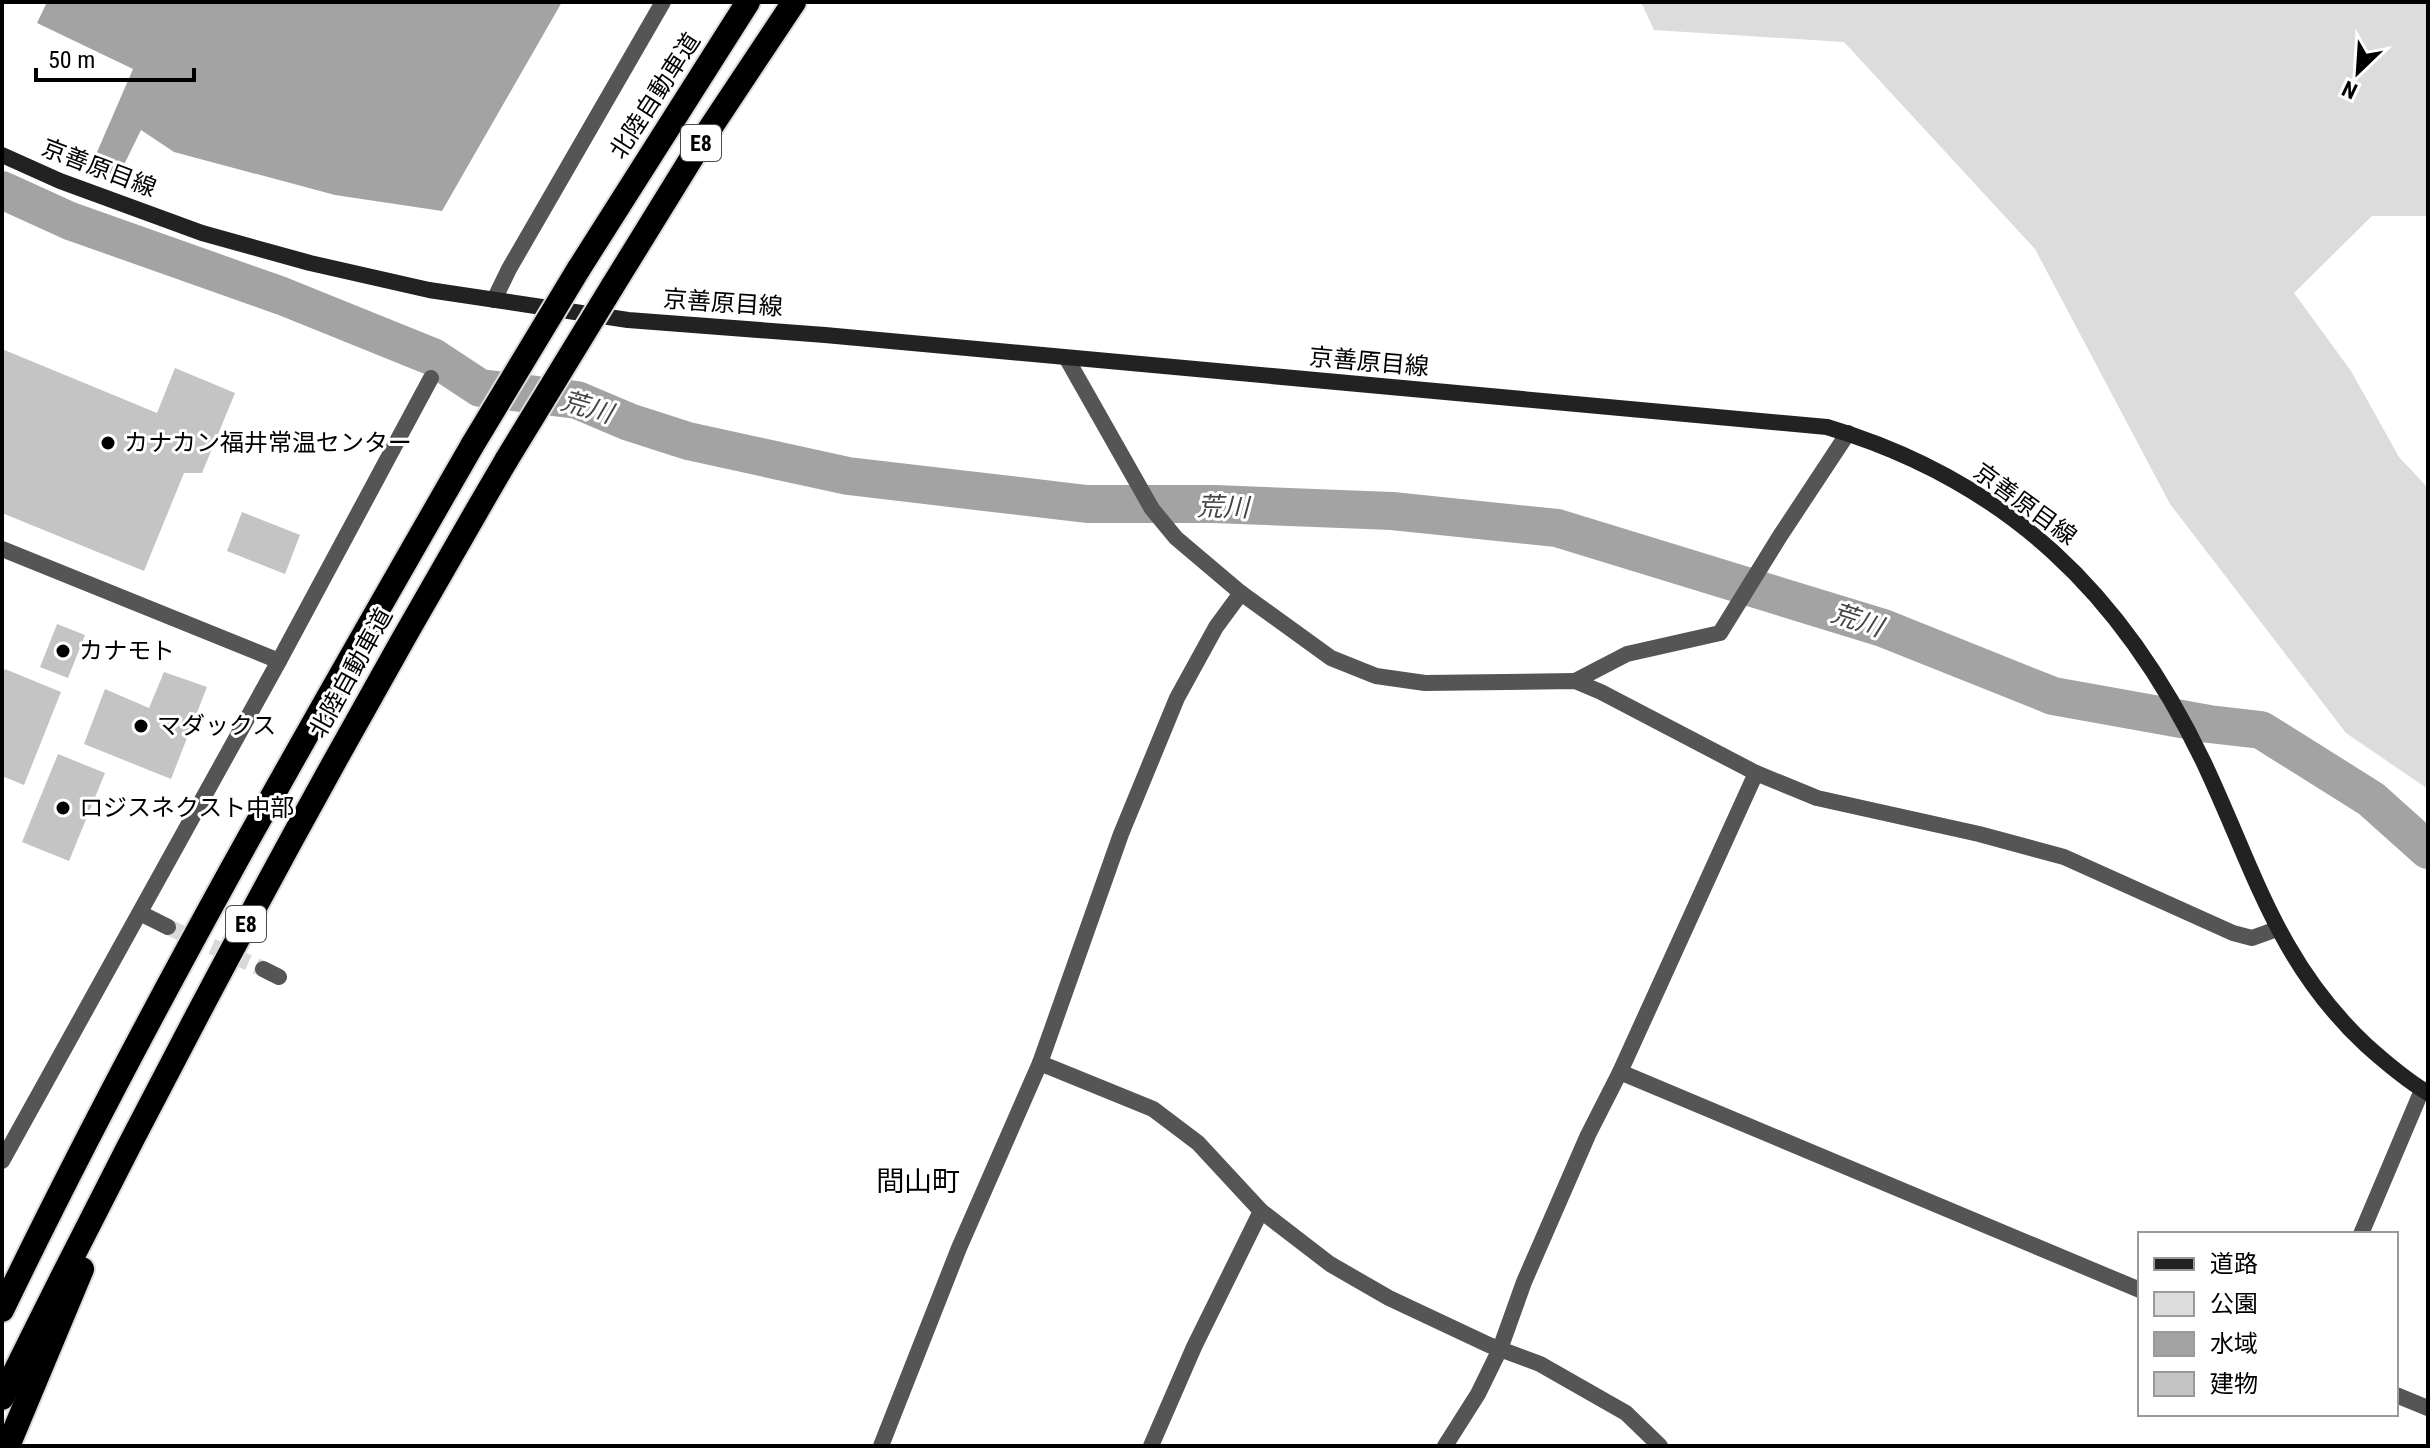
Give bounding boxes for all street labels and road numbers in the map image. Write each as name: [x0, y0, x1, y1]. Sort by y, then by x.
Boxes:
street label: 北陸自動車道: [604, 28, 706, 164]
road number: E8: [681, 125, 721, 161]
street label: 京善原目線: [38, 133, 160, 203]
street label: 京善原目線: [662, 285, 784, 321]
street label: 京善原目線: [1308, 343, 1430, 381]
street label: 京善原目線: [1968, 457, 2082, 551]
street label: 北陸自動車道: [304, 603, 398, 743]
road number: E8: [226, 906, 266, 942]

